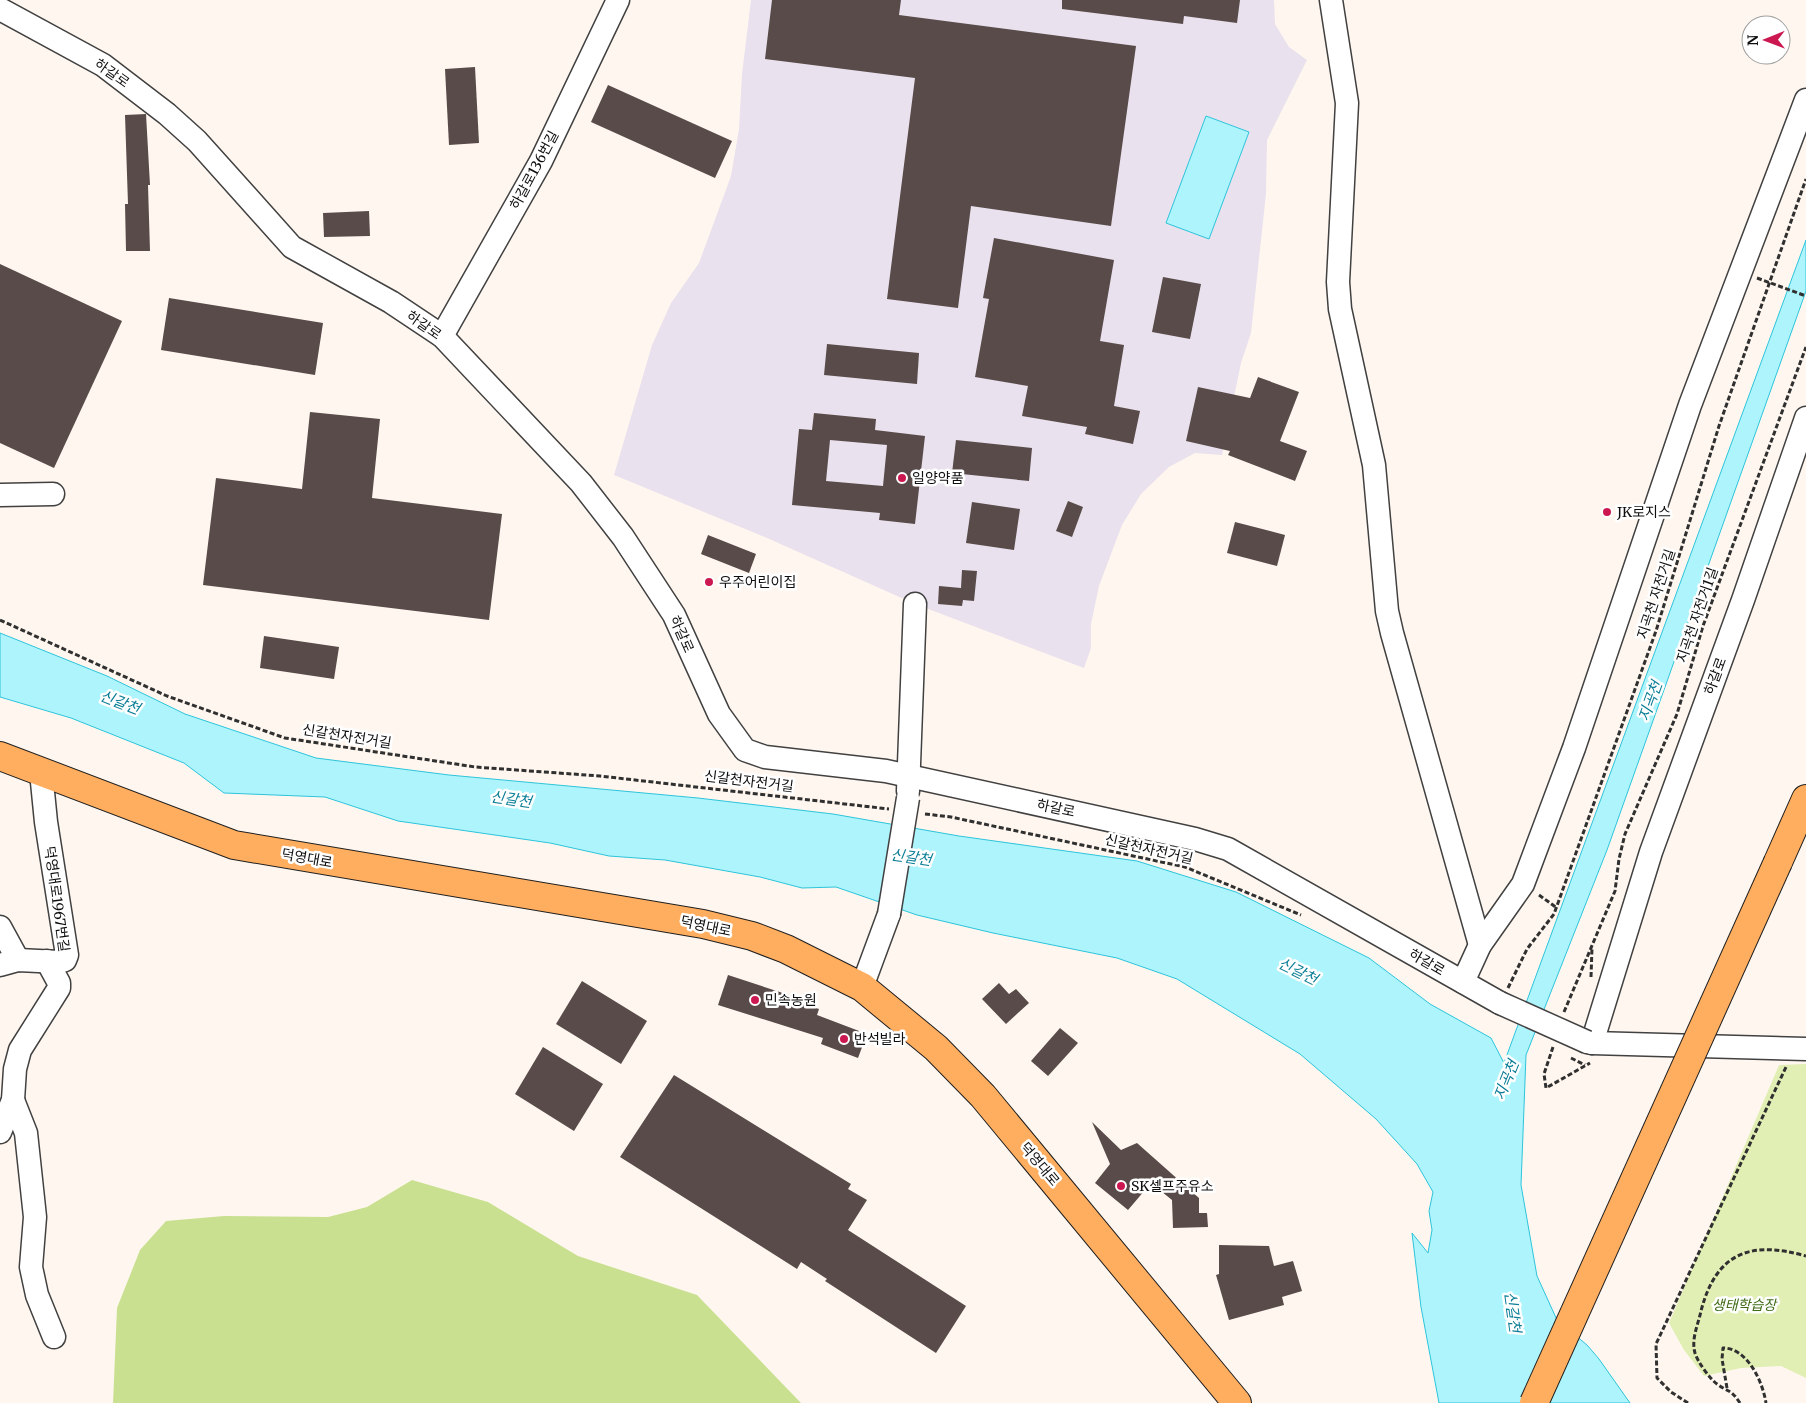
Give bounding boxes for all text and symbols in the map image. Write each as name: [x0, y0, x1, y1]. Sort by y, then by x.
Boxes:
north arrow: [1741, 15, 1791, 65]
text: N: [1744, 35, 1762, 46]
street label: 하갈로: [91, 55, 133, 92]
street label: 하갈로136번길: [506, 128, 562, 212]
street label: 하갈로: [403, 307, 445, 344]
place label: 일양약품: [912, 469, 964, 487]
marker: 일양약품: [896, 472, 908, 484]
place label: JK로지스: [1616, 503, 1671, 521]
marker: JK로지스: [1601, 506, 1613, 518]
street label: 지곡천 자전거길: [1633, 547, 1679, 641]
street label: 지곡천 자전거1길: [1672, 565, 1722, 665]
place label: 우주어린이집: [719, 573, 796, 591]
marker: 우주어린이집: [703, 576, 715, 588]
street label: 하갈로: [666, 613, 698, 655]
street label: 하갈로: [1700, 655, 1730, 697]
water label: 지곡천: [1634, 676, 1667, 724]
water label: 신갈천: [97, 686, 145, 719]
street label: 신갈천자전거길: [301, 720, 393, 752]
street label: 신갈천자전거길: [703, 767, 795, 795]
water label: 신갈천: [489, 787, 535, 812]
street label: 하갈로: [1035, 795, 1077, 821]
street label: 신갈천자전거길: [1103, 830, 1195, 868]
street label: 덕영대로1967번길: [41, 845, 73, 953]
street label: 덕영대로: [280, 845, 334, 871]
water label: 신갈천: [889, 845, 935, 870]
street label: 덕영대로: [679, 912, 733, 940]
street label: 하갈로: [1406, 945, 1448, 980]
water label: 신갈천: [1275, 953, 1323, 990]
place label: 민속농원: [765, 991, 817, 1009]
marker: 민속농원: [749, 994, 761, 1006]
place label: 반석빌라: [854, 1030, 906, 1048]
marker: 반석빌라: [838, 1033, 850, 1045]
water label: 지곡천: [1489, 1055, 1523, 1103]
street label: 덕영대로: [1017, 1138, 1064, 1190]
place label: SK셀프주유소: [1131, 1177, 1214, 1195]
marker: SK셀프주유소: [1115, 1180, 1127, 1192]
water label: 신갈천: [1501, 1290, 1526, 1336]
park label: 생태학습장: [1712, 1296, 1778, 1314]

